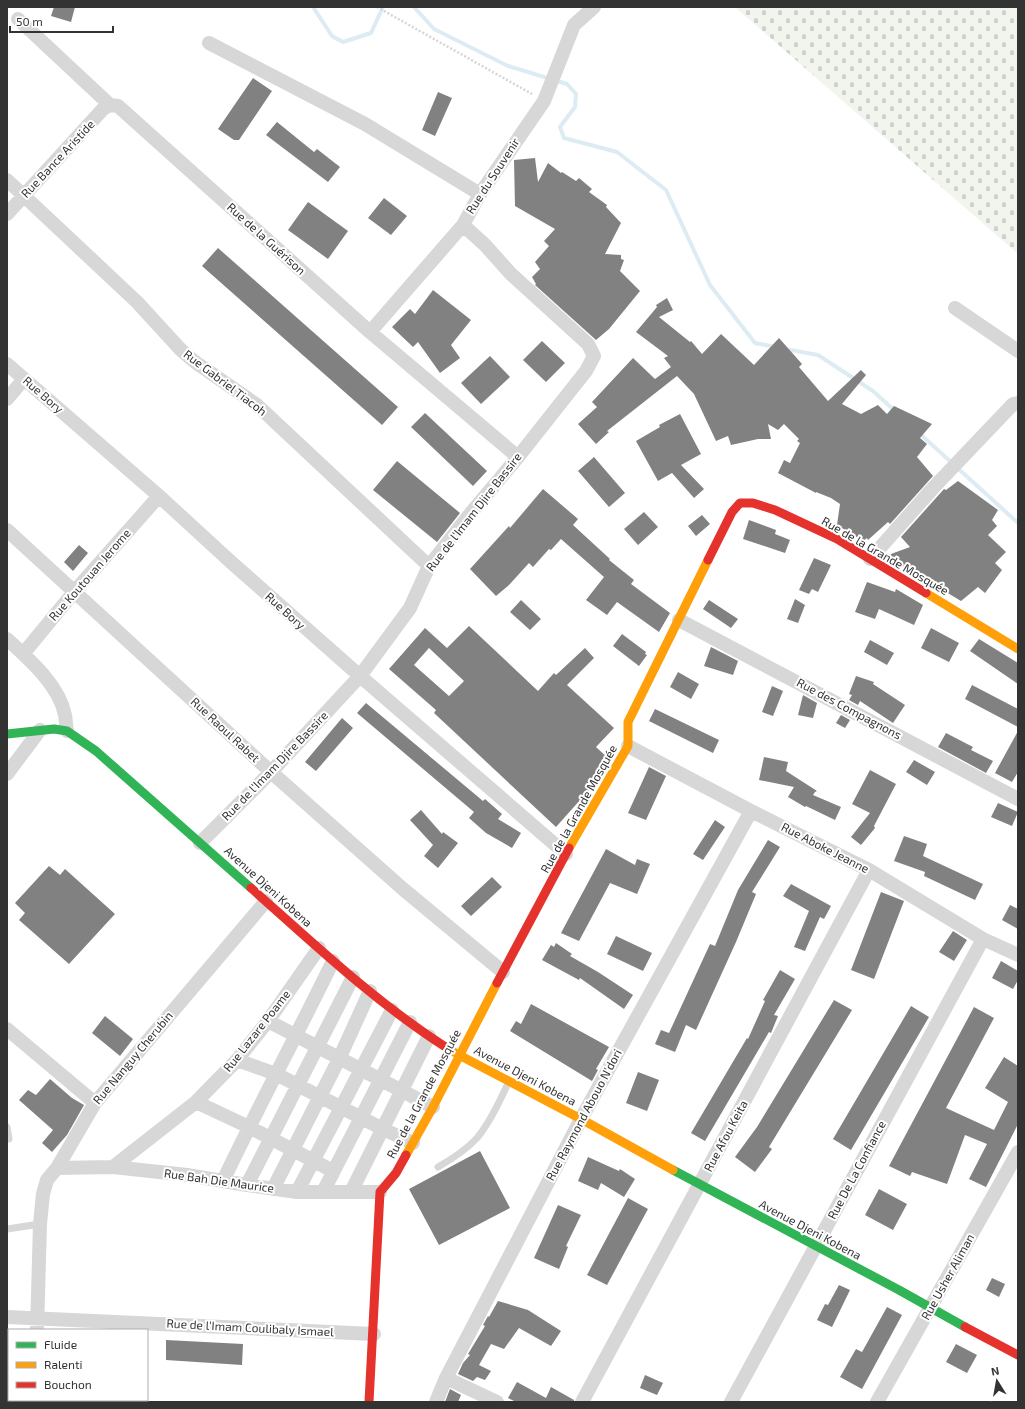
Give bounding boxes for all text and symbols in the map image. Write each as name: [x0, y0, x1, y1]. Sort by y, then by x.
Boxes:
scale bar: [10, 8, 113, 34]
text: 50 m: [16, 14, 43, 28]
street label: Rue Bance Aristide: [18, 117, 97, 200]
street label: Rue du Souvenir: [462, 135, 522, 216]
street label: Rue de la Guérison: [225, 199, 309, 277]
street label: Rue Gabriel Tiacoh: [181, 346, 270, 418]
street label: Rue Bory: [21, 373, 67, 416]
street label: Rue de l'Imam Djire Bassire: [423, 449, 525, 574]
street label: Rue de la Grande Mosquée: [820, 513, 951, 597]
street label: Rue Koutouan Jerome: [46, 526, 133, 623]
street label: Rue Bory: [263, 589, 309, 632]
street label: Rue des Compagnons: [795, 675, 904, 742]
street label: Rue Raoul Rabet: [188, 694, 263, 765]
street label: Rue de l'Imam Djire Bassire: [218, 708, 331, 824]
street label: Rue de la Grande Mosquée: [537, 742, 619, 875]
street label: Rue Aboke Jeanne: [779, 819, 872, 875]
street label: Avenue Djeni Kobena: [221, 843, 316, 930]
street label: Rue Lazare Poame: [220, 987, 293, 1074]
street label: Rue Nanguy Cherubin: [89, 1008, 175, 1106]
street label: Rue de la Grande Mosquée: [383, 1027, 463, 1160]
street label: Avenue Djeni Kobena: [472, 1042, 579, 1109]
street label: Rue Raymond Abouo N'dori: [542, 1046, 624, 1183]
street label: Rue Afou Keita: [700, 1097, 750, 1174]
street label: Rue De La Confiance: [824, 1118, 888, 1221]
street label: Rue Bah Die Maurice: [163, 1165, 275, 1195]
street label: Avenue Djeni Kobena: [757, 1196, 864, 1263]
street label: Rue Usher Aliman: [918, 1231, 977, 1322]
street label: Rue de l'Imam Coulibaly Ismael: [166, 1316, 334, 1338]
legend: [8, 1329, 148, 1401]
text: Fluide: [44, 1337, 77, 1351]
text: Ralenti: [44, 1357, 83, 1371]
north arrow: [977, 1361, 1017, 1401]
text: N: [990, 1364, 1000, 1378]
text: Bouchon: [44, 1377, 92, 1391]

